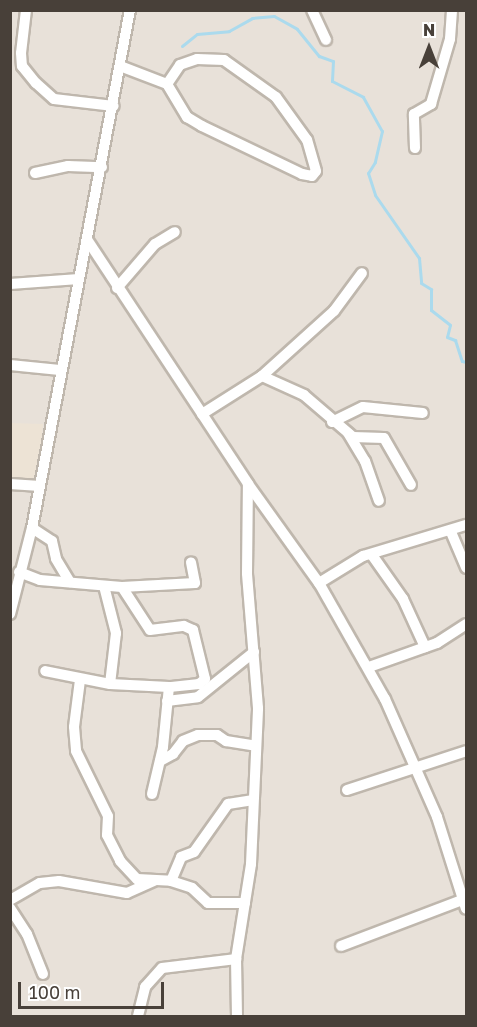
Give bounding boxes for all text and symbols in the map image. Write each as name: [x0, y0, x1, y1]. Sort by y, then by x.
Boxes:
north arrow: [399, 18, 459, 78]
text: N: [423, 20, 435, 40]
scale bar: [21, 970, 166, 1008]
text: 100 m: [29, 981, 80, 1003]

